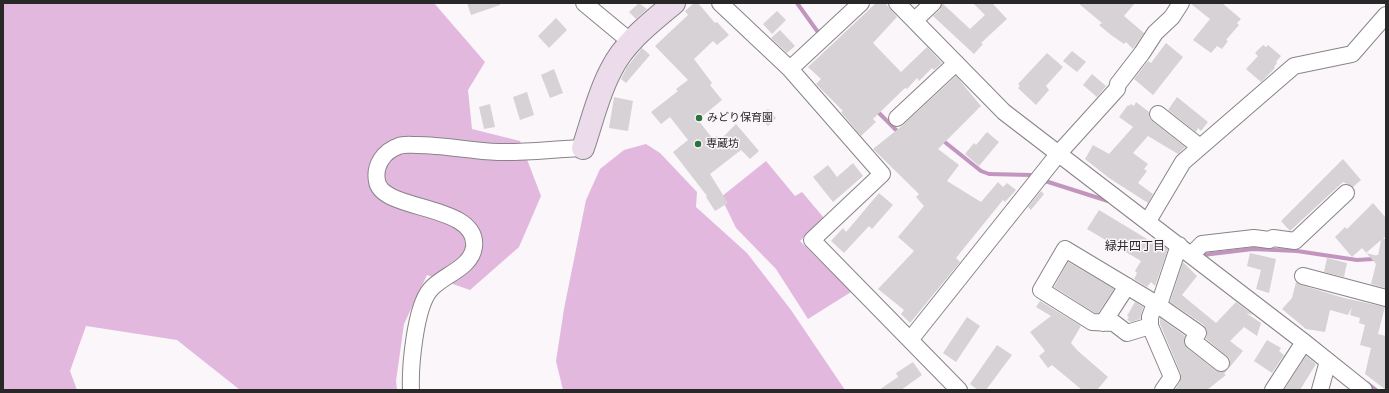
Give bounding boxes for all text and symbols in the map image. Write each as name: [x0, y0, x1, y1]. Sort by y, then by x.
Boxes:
place label: みどり保育園: [707, 111, 773, 125]
marker: みどり保育園: [694, 113, 704, 123]
place label: 専蔵坊: [706, 137, 739, 151]
marker: 専蔵坊: [693, 139, 703, 149]
district label: 緑井四丁目: [1105, 240, 1165, 254]

